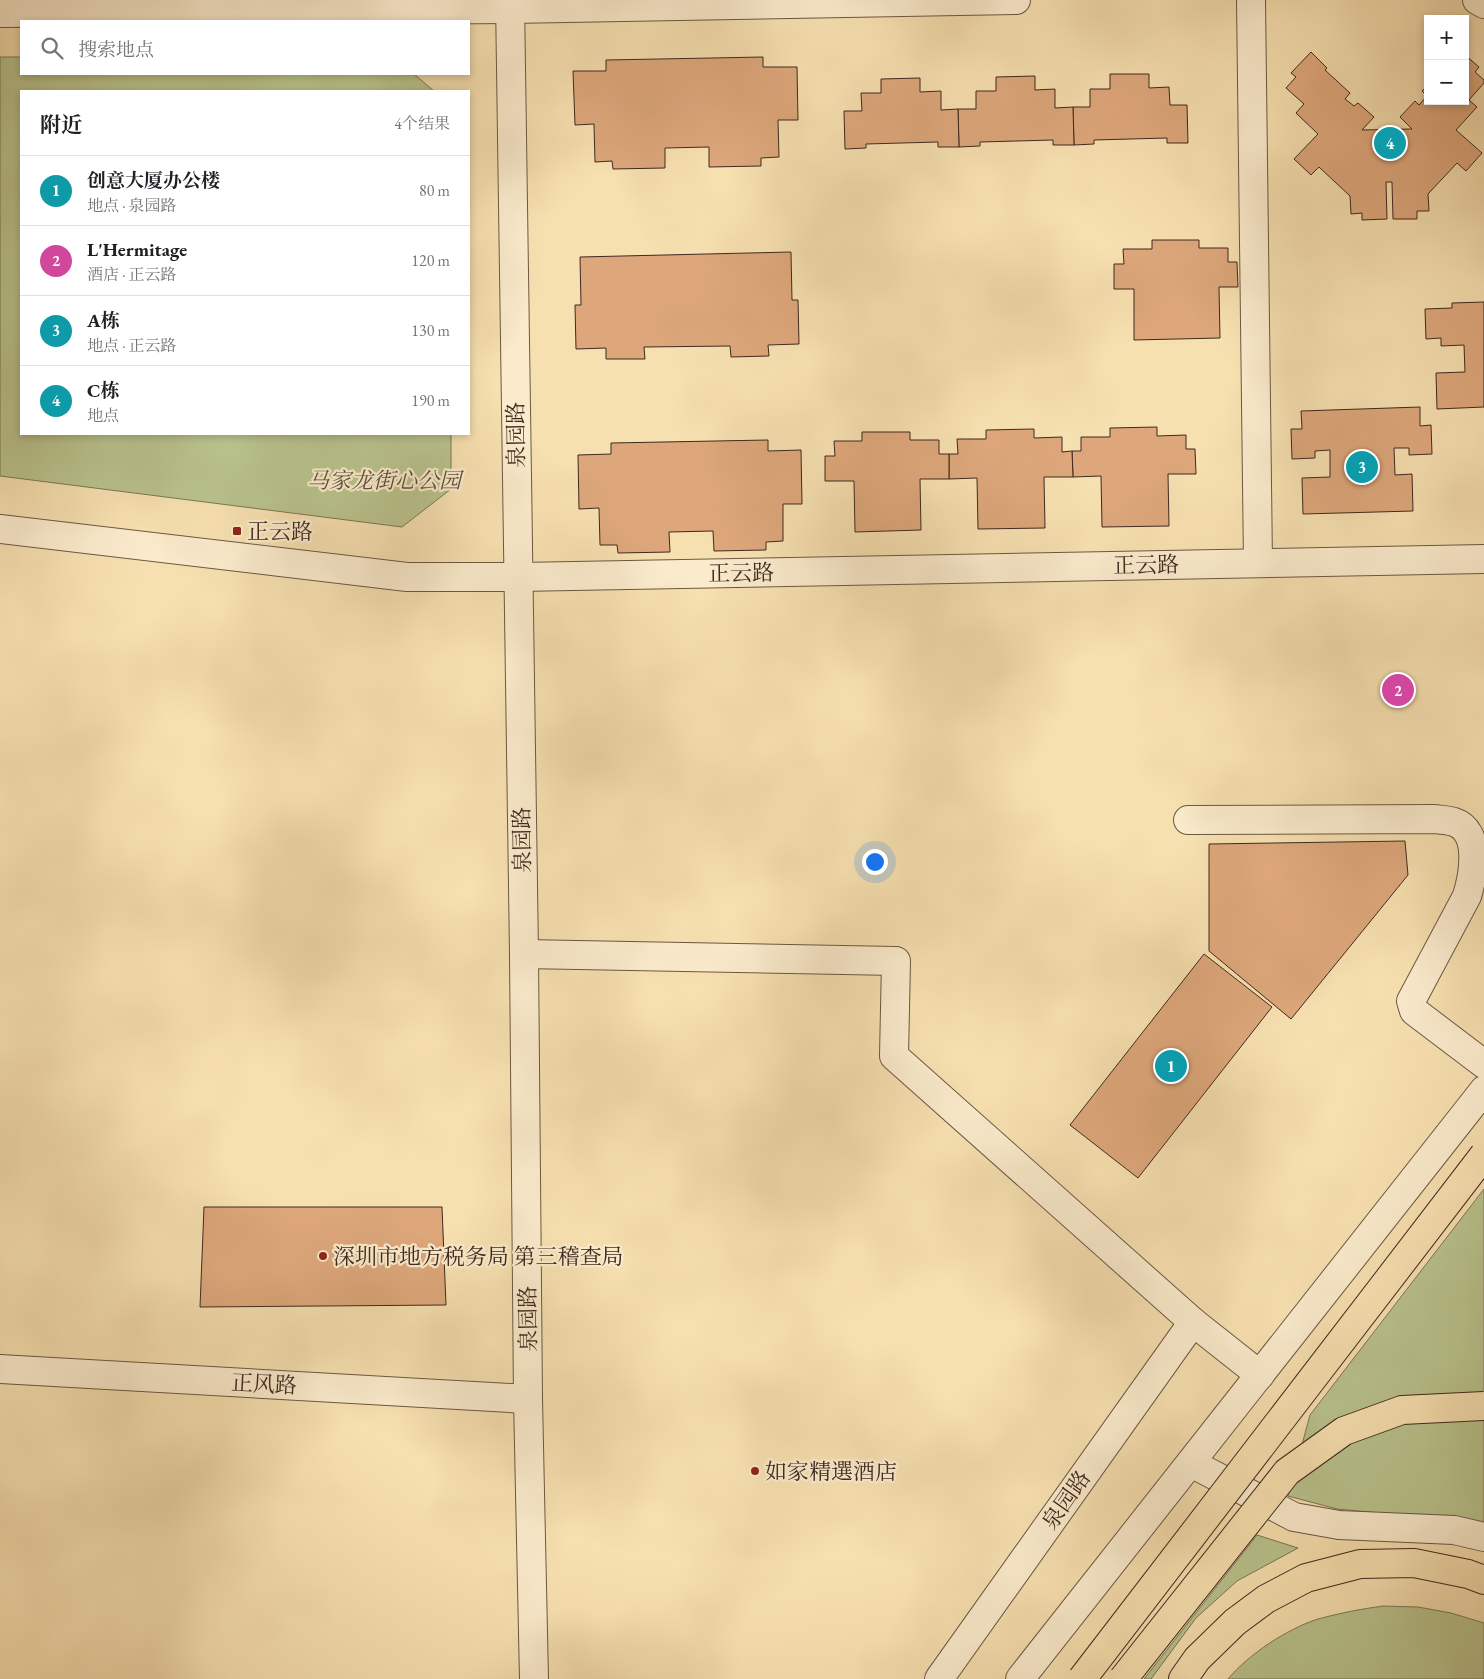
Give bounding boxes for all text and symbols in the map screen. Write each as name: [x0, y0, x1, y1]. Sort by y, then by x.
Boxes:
map controls: [1424, 15, 1469, 105]
button: +: [1424, 15, 1469, 60]
search box: [20, 20, 470, 75]
icon: search: [38, 34, 66, 62]
text: 搜索地点: [78, 37, 154, 62]
button: −: [1424, 60, 1469, 105]
text: 附近: [40, 111, 82, 138]
text: 4个结果: [394, 113, 450, 134]
pin: 4: [1374, 124, 1406, 162]
text: 创意大厦办公楼: [87, 168, 220, 193]
text: 1: [52, 180, 60, 201]
text: 80 m: [419, 180, 450, 201]
text: 地点 · 泉园路: [87, 195, 177, 216]
text: L'Hermitage: [87, 237, 187, 262]
text: 2: [52, 250, 60, 271]
text: 120 m: [411, 250, 450, 271]
text: 酒店 · 正云路: [87, 264, 177, 285]
text: A栋: [87, 308, 120, 333]
text: 3: [52, 320, 60, 341]
text: 130 m: [411, 320, 450, 341]
text: 地点 · 正云路: [87, 335, 177, 356]
text: C栋: [87, 378, 119, 403]
text: 4: [52, 390, 60, 411]
text: 190 m: [411, 390, 450, 411]
street label: 泉园路: [501, 402, 531, 468]
text: 地点: [87, 405, 119, 426]
pin: 3: [1346, 448, 1378, 486]
park label: 马家龙街心公园: [307, 466, 464, 495]
place label: 正云路: [247, 517, 313, 546]
marker: 正云路: [231, 525, 243, 537]
street label: 正云路: [1113, 550, 1179, 580]
street label: 正云路: [708, 558, 774, 588]
pin: 2: [1382, 671, 1414, 709]
street label: 泉园路: [507, 807, 537, 873]
your location: [862, 849, 888, 875]
pin: 1: [1155, 1047, 1187, 1085]
place label: 深圳市地方税务局 第三稽查局: [333, 1242, 623, 1271]
marker: 深圳市地方税务局 第三稽查局: [317, 1250, 329, 1262]
street label: 泉园路: [513, 1286, 543, 1352]
street label: 正风路: [230, 1368, 298, 1400]
place label: 如家精選酒店: [765, 1457, 897, 1486]
marker: 如家精選酒店: [749, 1465, 761, 1477]
street label: 泉园路: [1035, 1465, 1097, 1535]

